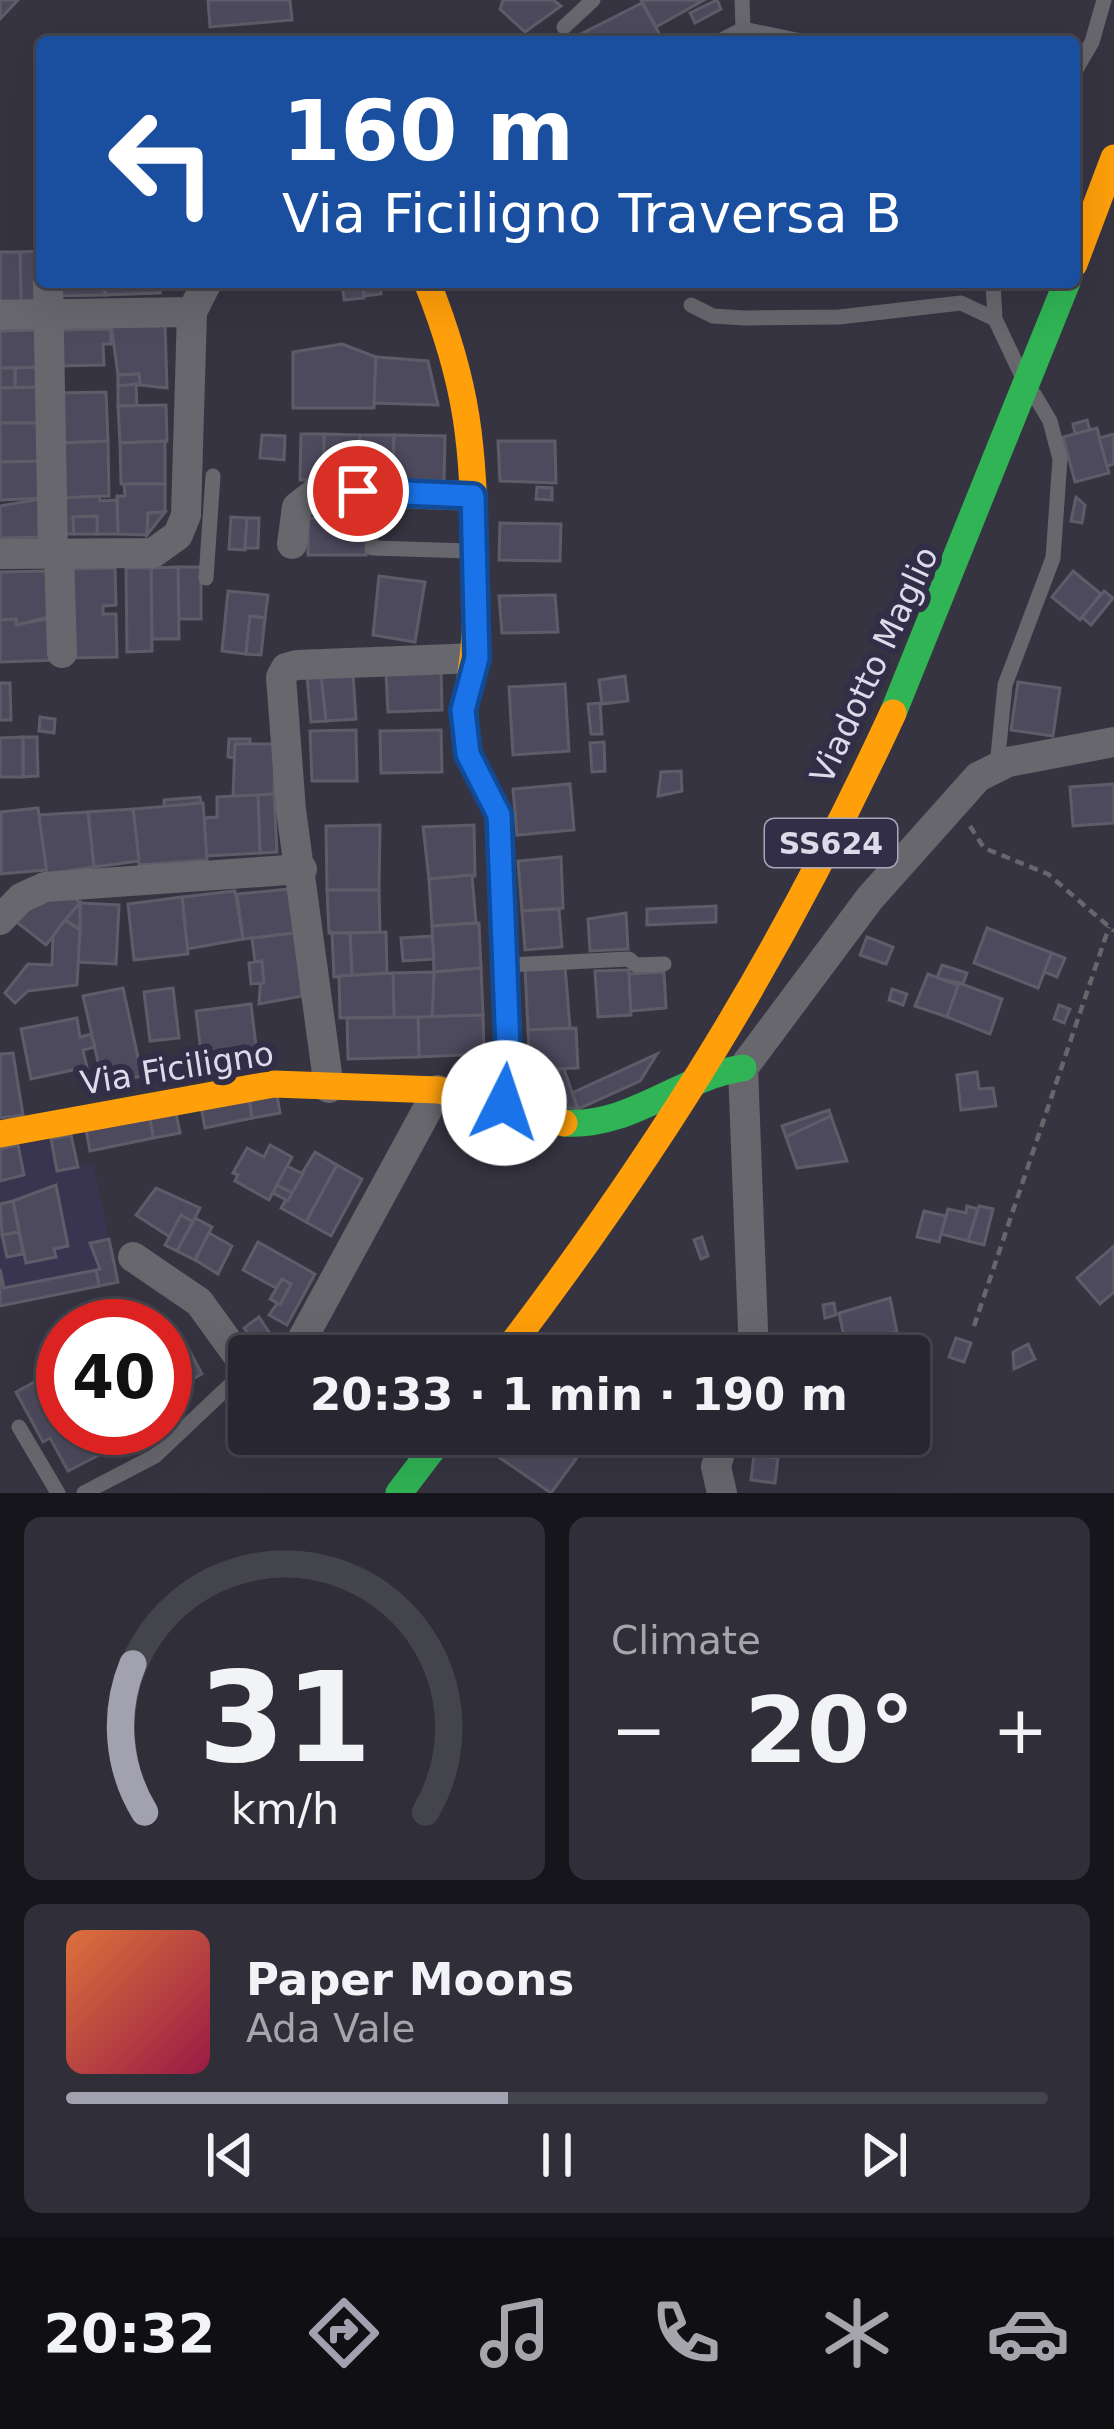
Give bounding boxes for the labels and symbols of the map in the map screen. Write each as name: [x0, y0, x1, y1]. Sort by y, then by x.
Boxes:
pin: [307, 440, 409, 542]
street label: Viadotto Maglio: [802, 540, 946, 790]
road number: SS624: [765, 819, 897, 867]
street label: Via Ficiligno: [78, 1033, 276, 1103]
position arrow: [441, 1040, 567, 1166]
speed limit sign: 40: [36, 1299, 192, 1455]

